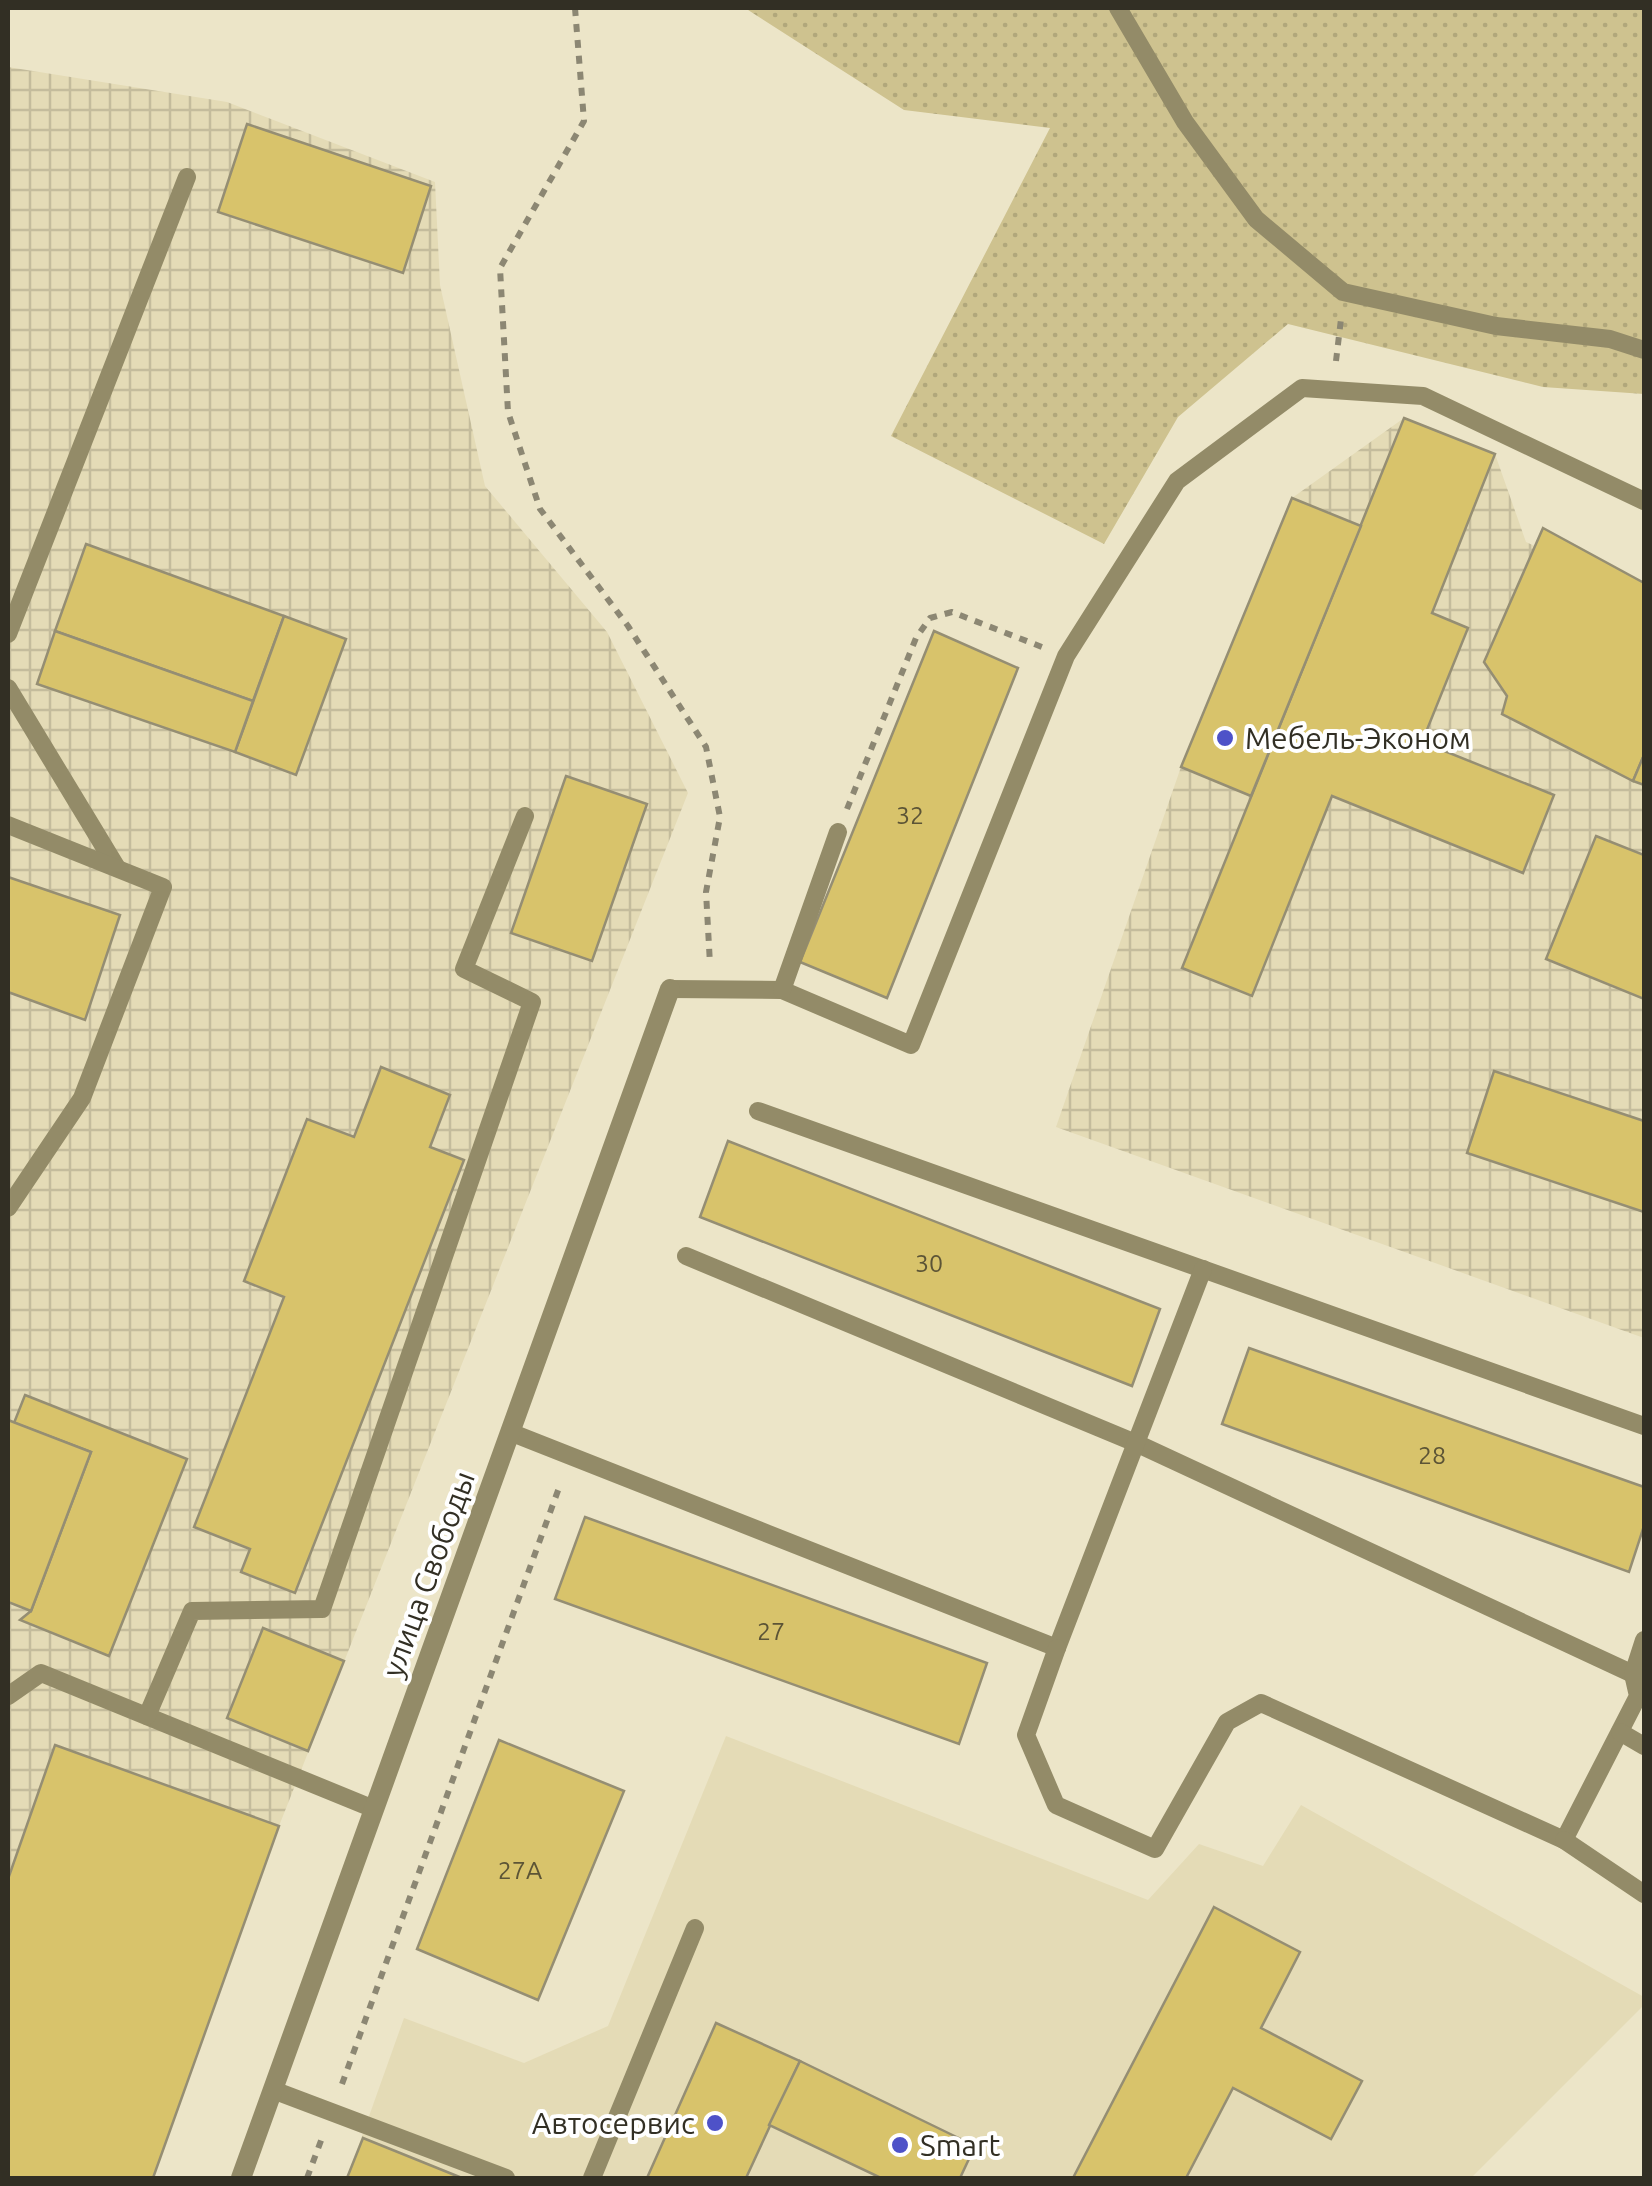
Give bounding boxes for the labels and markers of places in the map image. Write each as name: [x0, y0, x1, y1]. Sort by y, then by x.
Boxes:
place label: Мебель-Эконом: [1245, 721, 1471, 755]
marker: Мебель-Эконом: [1214, 727, 1236, 749]
place label: Автосервис: [532, 2106, 695, 2140]
marker: Автосервис: [704, 2112, 726, 2134]
place label: Smart: [920, 2128, 1000, 2162]
marker: Smart: [889, 2134, 911, 2156]

